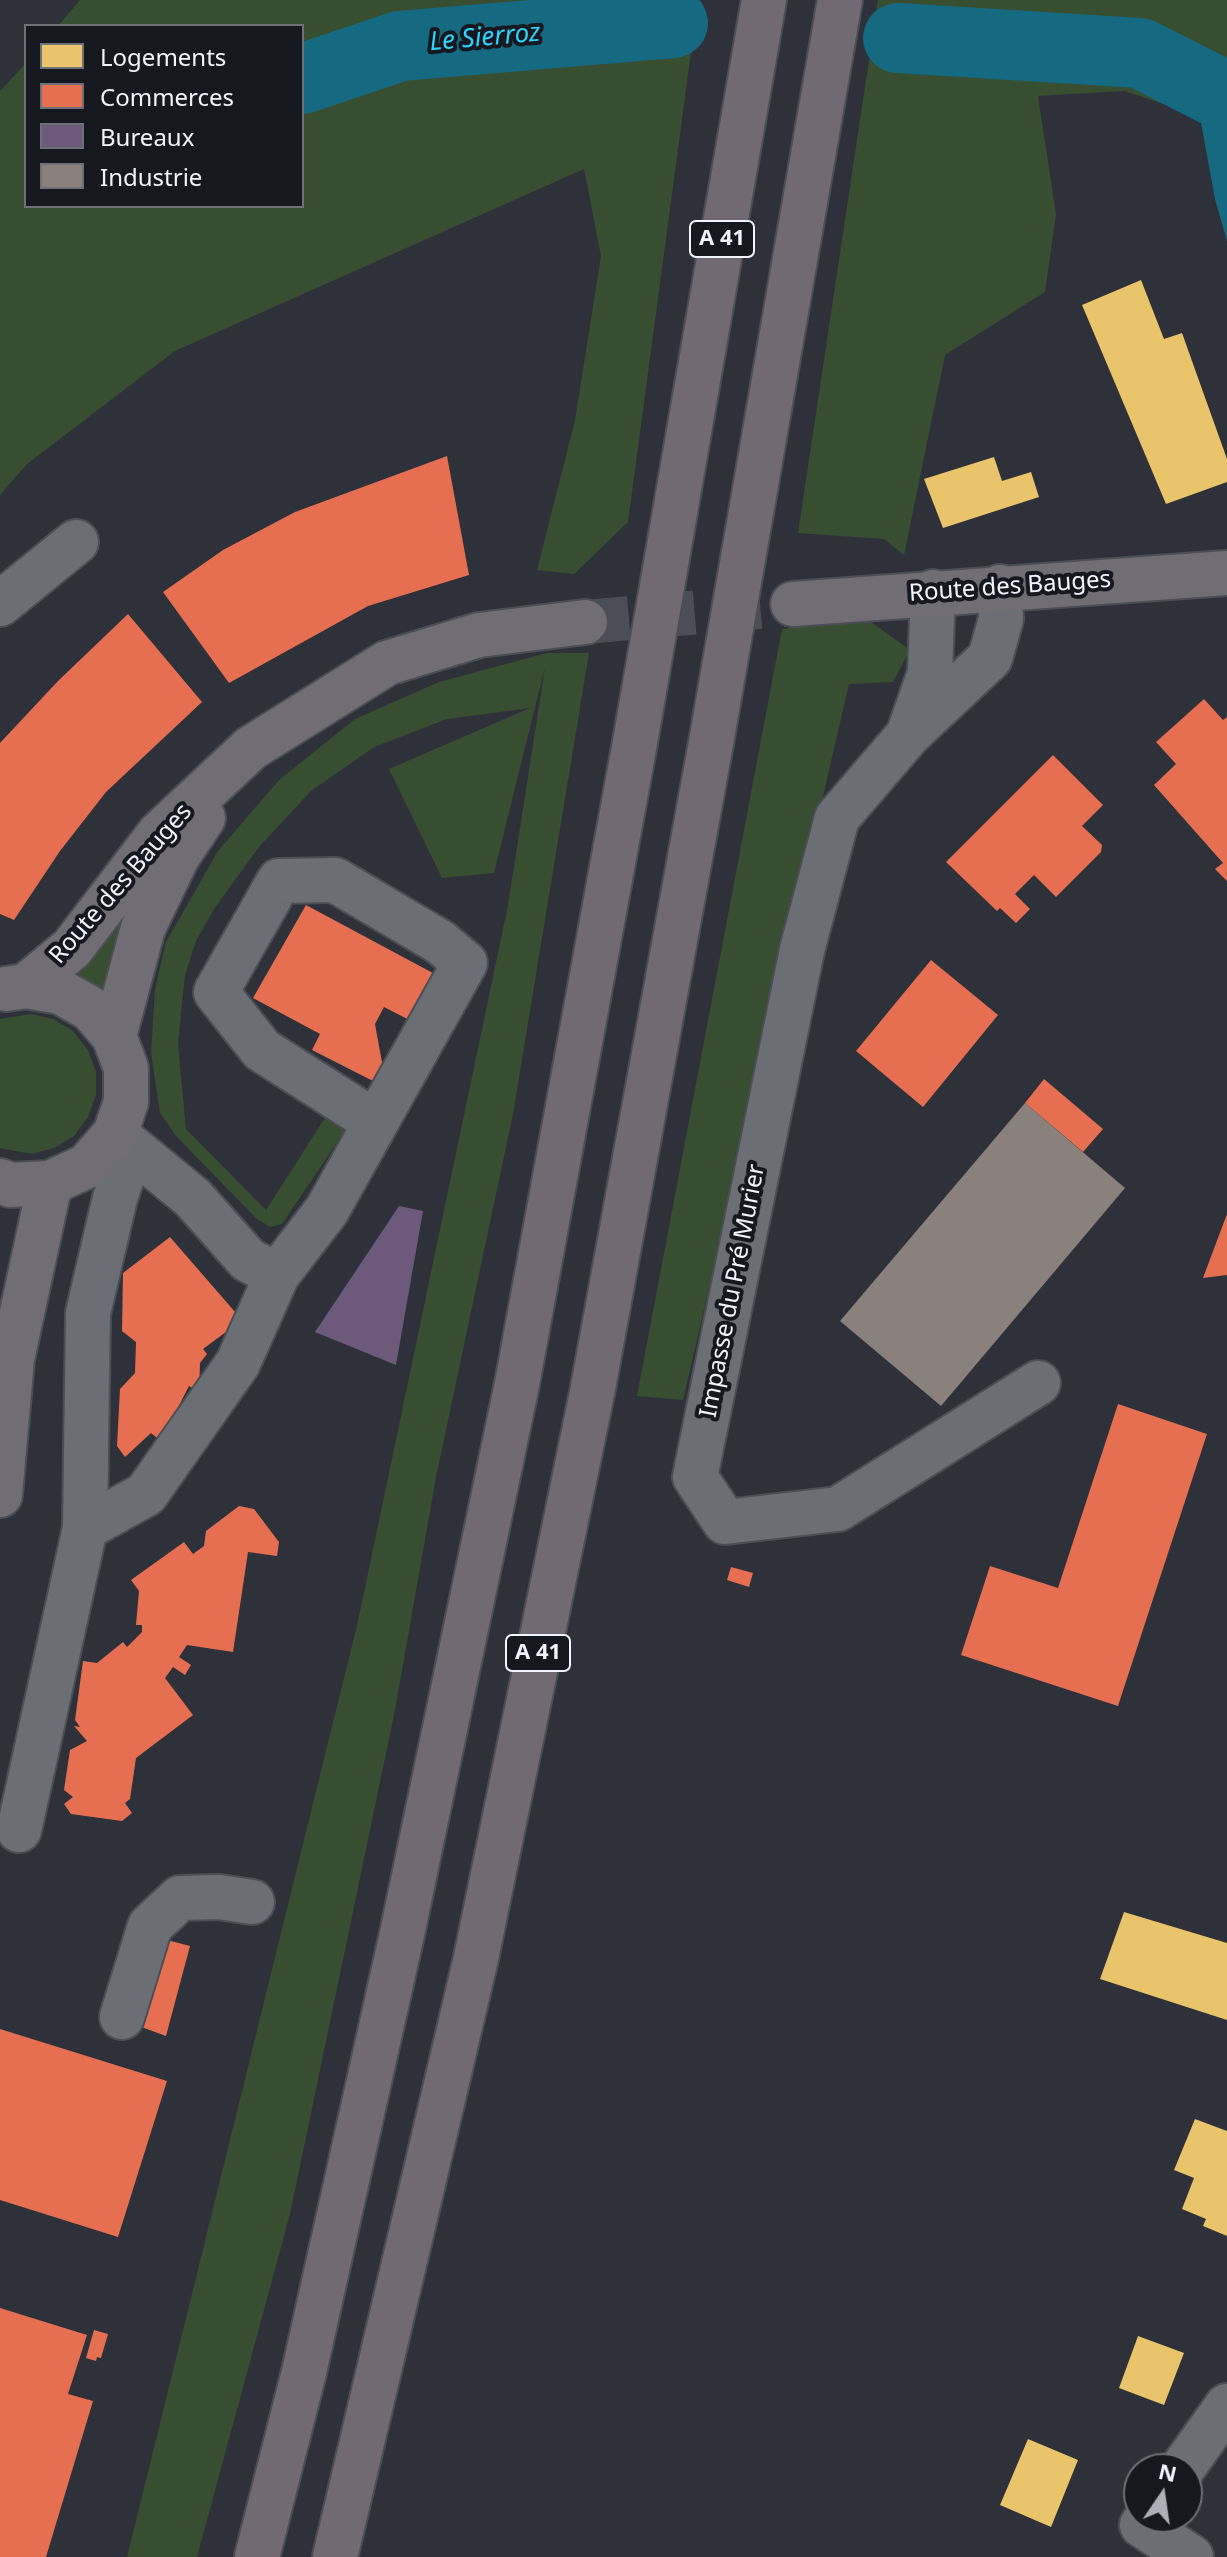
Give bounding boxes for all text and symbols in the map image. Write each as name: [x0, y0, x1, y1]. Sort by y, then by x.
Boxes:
water label: Le Sierroz: [428, 18, 542, 58]
legend: [24, 24, 304, 208]
text: Logements: [100, 40, 226, 73]
text: Commerces: [100, 80, 234, 113]
text: Bureaux: [100, 120, 194, 153]
text: Industrie: [100, 160, 202, 193]
road number: A 41: [690, 221, 754, 257]
street label: Route des Bauges: [908, 566, 1112, 608]
street label: Route des Bauges: [44, 798, 198, 970]
street label: Impasse du Pré Murier: [694, 1162, 772, 1420]
road number: A 41: [506, 1635, 570, 1671]
north arrow: [1123, 2453, 1203, 2533]
text: N: [1156, 2455, 1180, 2488]

